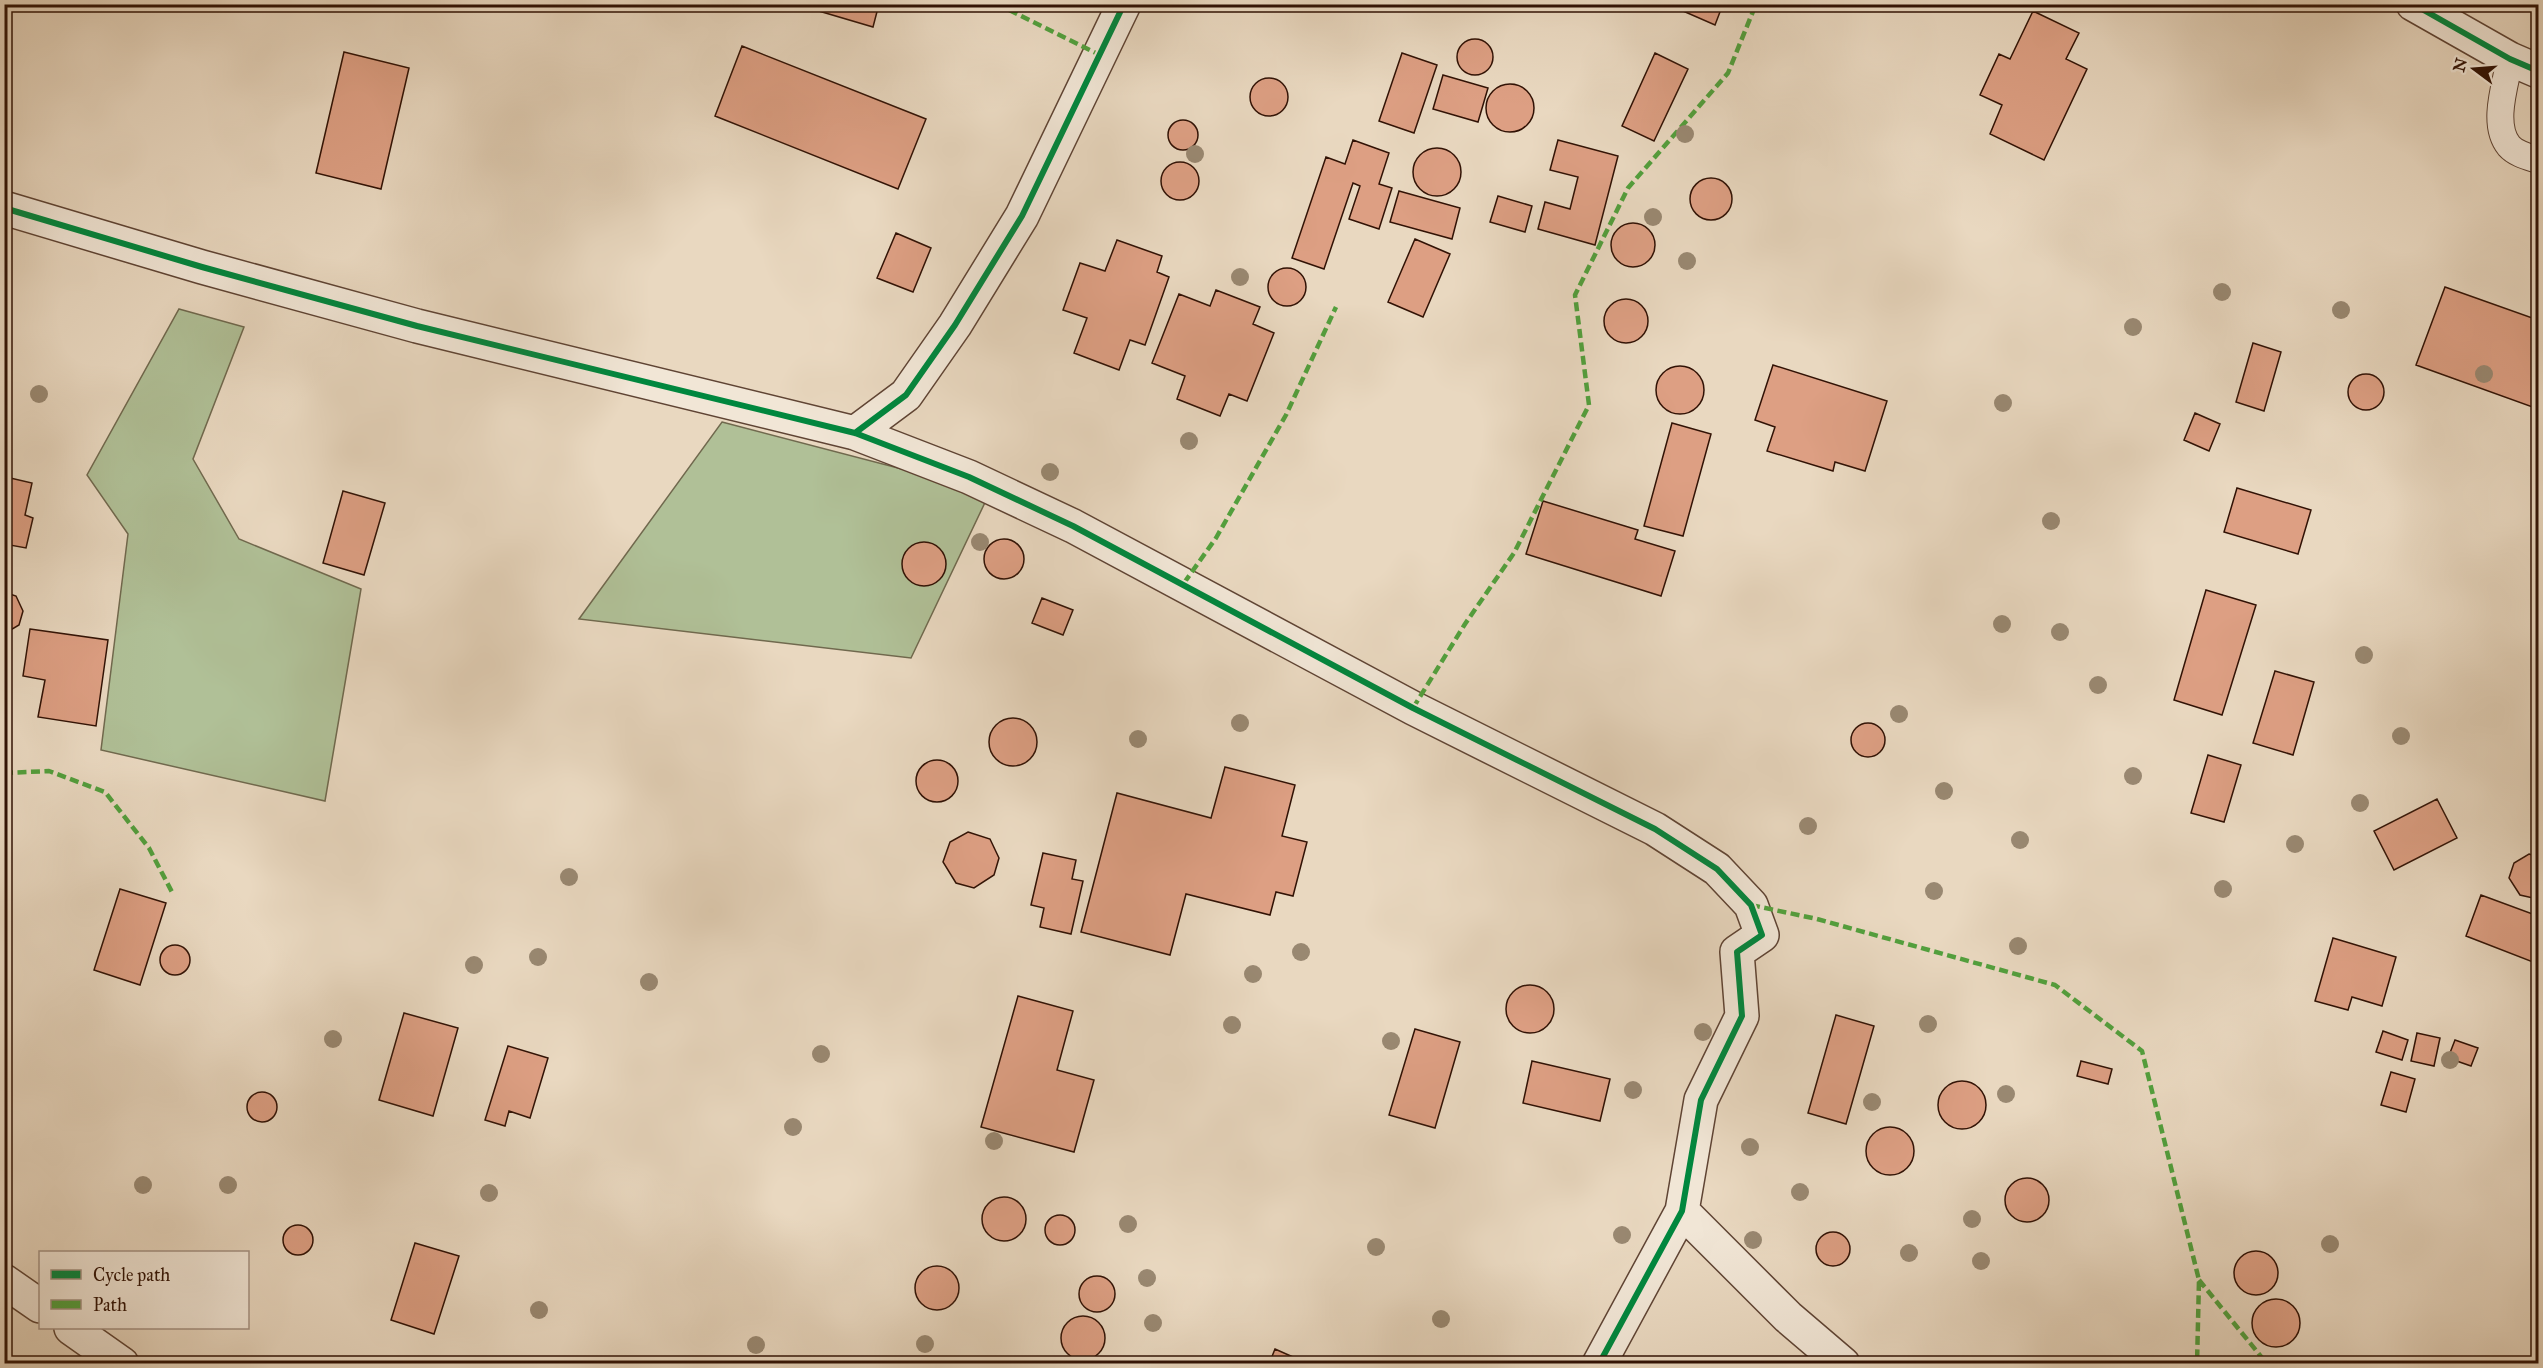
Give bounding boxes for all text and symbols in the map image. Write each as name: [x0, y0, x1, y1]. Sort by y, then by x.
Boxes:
north arrow: [2444, 39, 2504, 99]
text: N: [2449, 55, 2471, 74]
legend: [39, 1251, 249, 1329]
text: Cycle path: [93, 1264, 170, 1286]
text: Path: [93, 1294, 127, 1316]

